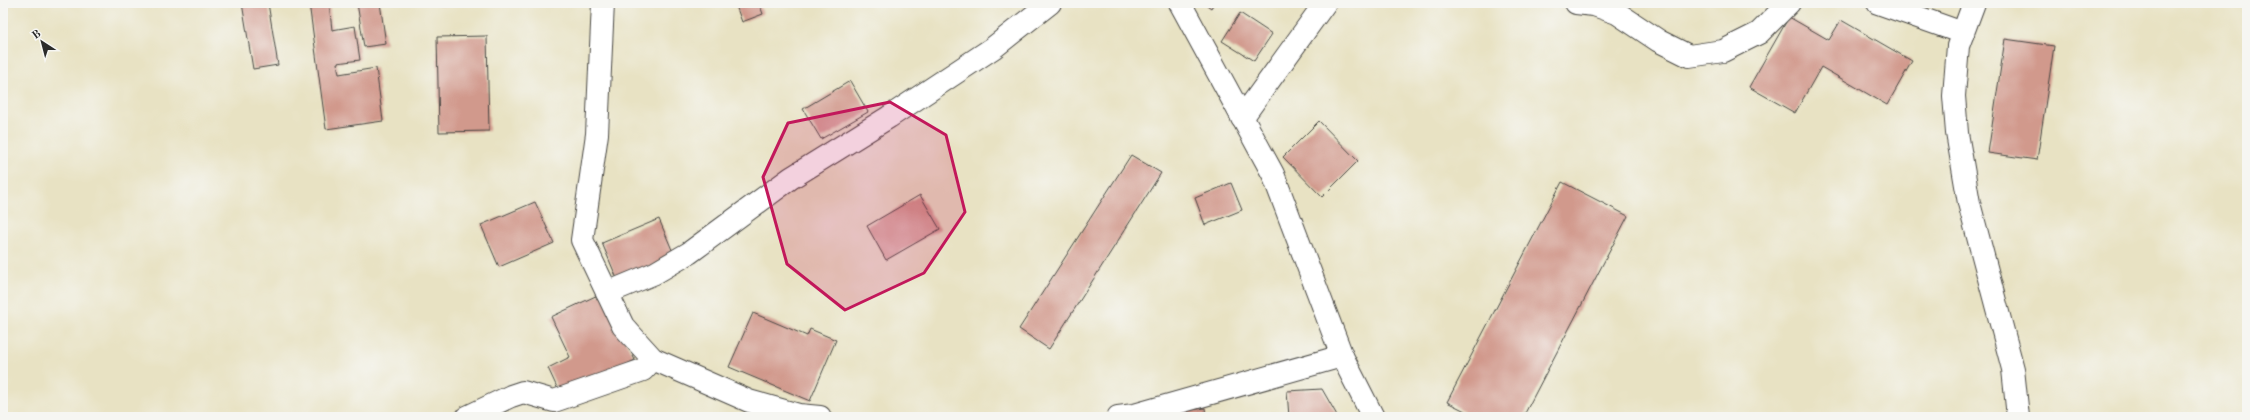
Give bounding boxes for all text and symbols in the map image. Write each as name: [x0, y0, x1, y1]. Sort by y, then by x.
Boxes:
north arrow: [22, 22, 62, 62]
text: B: [31, 28, 44, 42]

